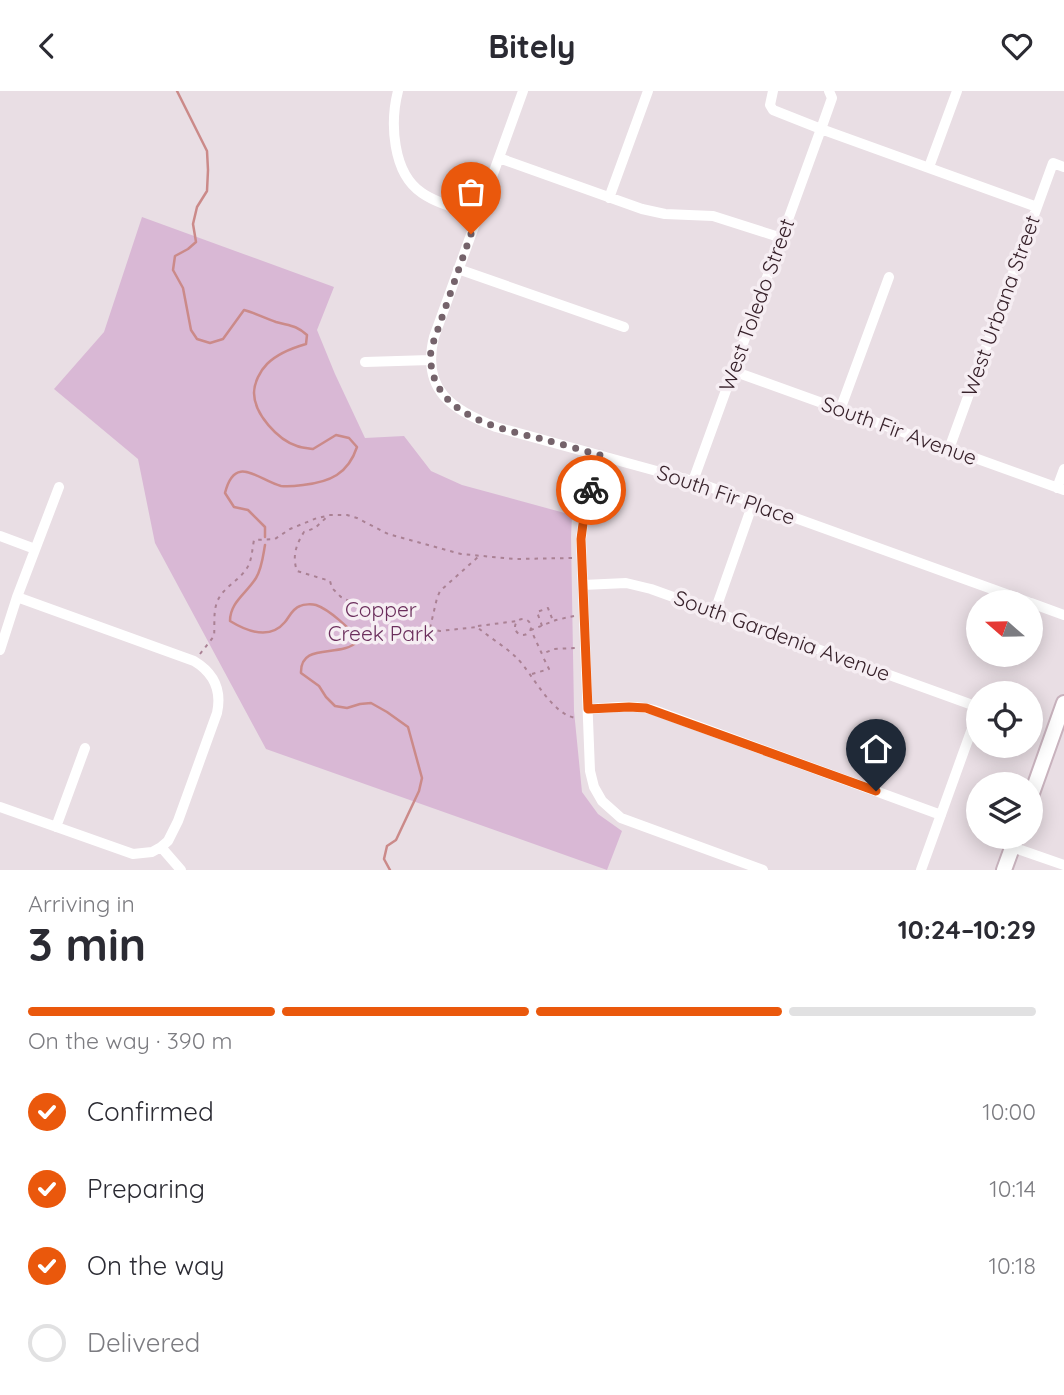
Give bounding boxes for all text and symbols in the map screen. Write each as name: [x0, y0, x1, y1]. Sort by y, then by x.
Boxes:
text: Bitely: [488, 26, 576, 66]
icon: back: [28, 27, 66, 65]
icon: heart: [998, 27, 1036, 65]
pin: [441, 162, 501, 234]
icon: bag: [452, 173, 490, 211]
street label: West Urbana Street: [955, 211, 1045, 400]
street label: West Toledo Street: [713, 215, 799, 395]
street label: South Fir Avenue: [818, 390, 980, 470]
courier: [556, 455, 626, 525]
street label: South Fir Place: [654, 458, 799, 530]
icon: bike: [572, 471, 610, 509]
street label: South Gardenia Avenue: [671, 584, 894, 686]
north arrow: [966, 590, 1043, 667]
map controls: [966, 590, 1043, 849]
park label: Copper Creek Park: [328, 596, 434, 646]
button: locate: [966, 681, 1043, 758]
pin: [846, 719, 906, 791]
icon: home: [857, 730, 895, 768]
button: layers: [966, 772, 1043, 849]
text: Arriving in: [28, 889, 135, 918]
text: 10:24–10:29: [898, 913, 1036, 946]
text: 3 min: [28, 915, 146, 973]
text: On the way · 390 m: [28, 1026, 233, 1055]
icon: check: [28, 1093, 66, 1131]
text: Confirmed: [87, 1095, 214, 1128]
text: 10:00: [982, 1097, 1036, 1126]
icon: check: [28, 1170, 66, 1208]
text: Preparing: [87, 1172, 205, 1205]
text: 10:14: [989, 1174, 1036, 1203]
icon: check: [28, 1247, 66, 1285]
text: On the way: [87, 1249, 225, 1282]
text: 10:18: [989, 1251, 1036, 1280]
text: Delivered: [87, 1326, 200, 1359]

